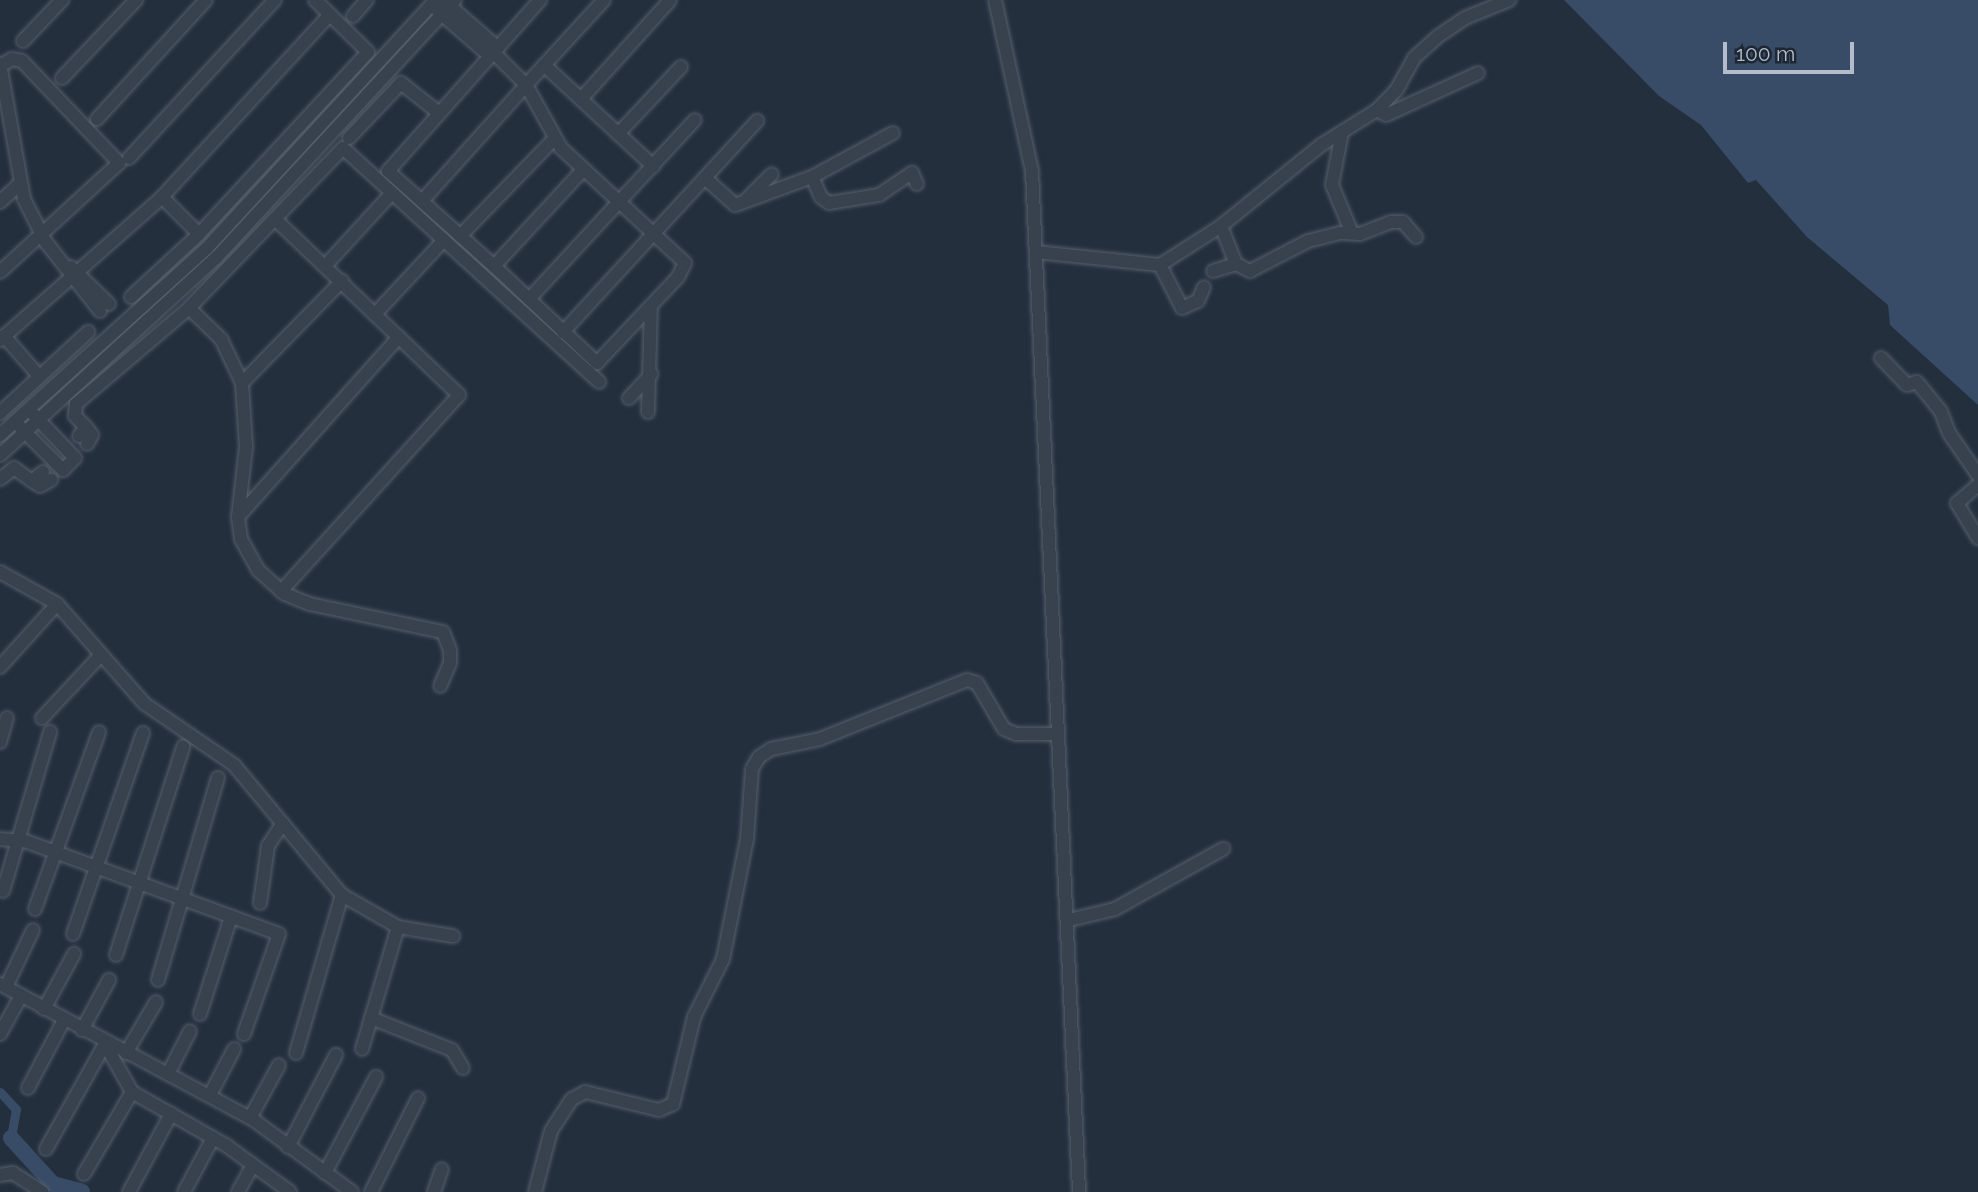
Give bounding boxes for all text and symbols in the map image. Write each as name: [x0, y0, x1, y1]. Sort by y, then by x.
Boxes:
scale bar: [1726, 28, 1857, 72]
text: 100 m: [1736, 41, 1795, 66]

